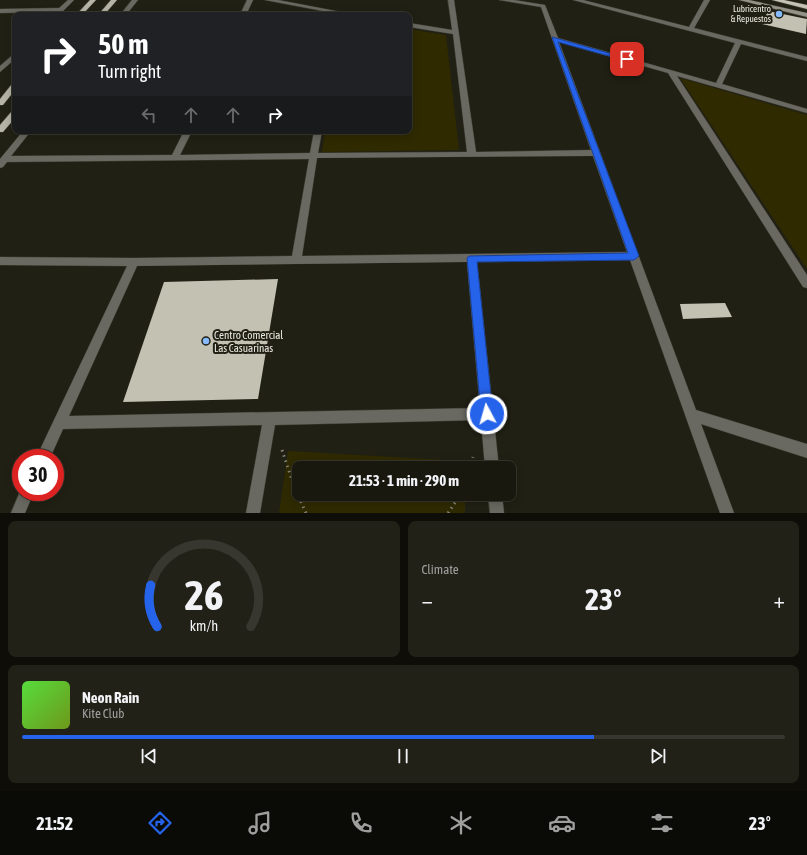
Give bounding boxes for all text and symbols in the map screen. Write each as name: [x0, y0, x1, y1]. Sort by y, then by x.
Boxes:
place label: Lubricentro & Repuestos: [731, 4, 771, 24]
marker: Lubricentro & Repuestos: [774, 9, 784, 19]
icon: right: [32, 28, 84, 80]
text: 50 m: [98, 28, 148, 60]
pin: [610, 42, 644, 76]
icon: arrive: [616, 48, 638, 70]
text: Turn right: [98, 61, 161, 82]
icon: left: [138, 104, 160, 126]
icon: ahead: [180, 104, 202, 126]
icon: ahead: [222, 104, 244, 126]
icon: right: [264, 104, 286, 126]
place label: Centro Comercial Las Casuarinas: [214, 329, 283, 354]
marker: Centro Comercial Las Casuarinas: [201, 336, 211, 346]
position arrow: [466, 393, 508, 435]
speed limit sign: 30: [12, 449, 64, 501]
text: 21:53 · 1 min · 290 m: [349, 472, 459, 489]
text: Climate: [422, 562, 459, 577]
text: 26: [184, 571, 223, 619]
text: 23°: [585, 582, 621, 616]
text: −: [422, 587, 433, 613]
text: +: [774, 587, 785, 613]
text: km/h: [190, 618, 218, 634]
text: Neon Rain: [82, 689, 139, 706]
text: Kite Club: [82, 706, 124, 721]
icon: previous: [138, 745, 160, 767]
icon: pause: [392, 745, 414, 767]
icon: next: [647, 745, 669, 767]
icon: directions: [146, 809, 174, 837]
icon: music: [246, 809, 274, 837]
icon: phone: [347, 809, 375, 837]
icon: climate: [447, 809, 475, 837]
icon: car: [548, 809, 576, 837]
icon: filters: [648, 809, 676, 837]
text: 21:52: [36, 813, 73, 834]
text: 23°: [749, 813, 771, 834]

